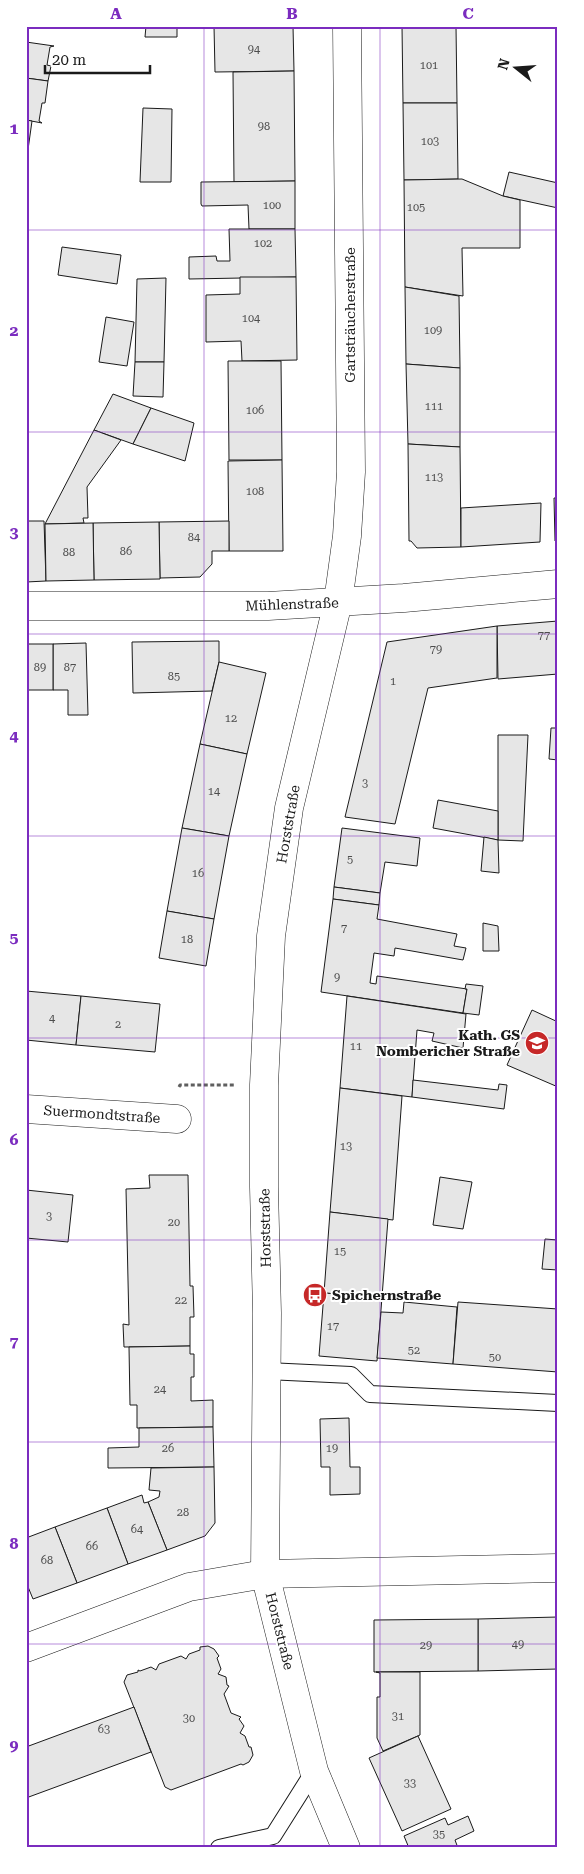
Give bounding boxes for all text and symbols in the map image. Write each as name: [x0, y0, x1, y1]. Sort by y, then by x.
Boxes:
text: A: [110, 4, 122, 23]
text: B: [286, 4, 298, 23]
text: C: [462, 4, 474, 23]
scale bar: [45, 42, 150, 74]
north arrow: [492, 42, 542, 92]
house number: 94: [248, 43, 261, 56]
text: 20 m: [52, 51, 87, 69]
text: N: [494, 56, 513, 72]
house number: 101: [420, 59, 438, 72]
text: 1: [10, 119, 19, 138]
house number: 98: [258, 120, 270, 133]
house number: 103: [421, 135, 439, 148]
house number: 100: [263, 199, 281, 212]
house number: 105: [407, 201, 425, 214]
house number: 102: [254, 237, 272, 250]
street label: Gartsträucherstraße: [342, 247, 358, 383]
house number: 104: [242, 312, 261, 325]
text: 2: [10, 321, 19, 340]
house number: 109: [424, 324, 442, 337]
house number: 111: [425, 400, 443, 413]
house number: 106: [246, 404, 264, 417]
house number: 113: [425, 471, 443, 484]
house number: 108: [246, 485, 264, 498]
text: 3: [10, 523, 19, 542]
house number: 84: [188, 531, 201, 544]
house number: 86: [120, 545, 132, 558]
house number: 88: [63, 546, 75, 559]
street label: Mühlenstraße: [245, 594, 339, 614]
house number: 77: [538, 629, 550, 642]
house number: 79: [430, 643, 442, 656]
house number: 89: [34, 661, 46, 674]
house number: 87: [64, 661, 76, 674]
house number: 85: [168, 670, 180, 683]
house number: 1: [390, 675, 396, 688]
house number: 12: [225, 712, 237, 725]
text: 4: [10, 726, 19, 745]
house number: 3: [362, 777, 368, 790]
street label: Horststraße: [273, 783, 303, 864]
house number: 14: [208, 785, 221, 798]
house number: 5: [347, 853, 353, 866]
house number: 16: [192, 867, 204, 880]
house number: 7: [341, 922, 347, 935]
text: 5: [10, 928, 19, 947]
house number: 18: [181, 933, 193, 946]
house number: 9: [334, 971, 340, 984]
house number: 4: [49, 1012, 56, 1025]
house number: 2: [115, 1018, 121, 1031]
place label: Kath. GS Nombericher Straße: [376, 1027, 520, 1059]
school or university icon: Kath. GS Nombericher Straße: [524, 1030, 550, 1056]
house number: 11: [350, 1040, 362, 1053]
street label: Suermondtstraße: [43, 1102, 161, 1126]
text: 6: [10, 1130, 19, 1149]
house number: 13: [340, 1140, 352, 1153]
street label: Horststraße: [256, 1188, 274, 1268]
house number: 3: [46, 1210, 52, 1223]
house number: 20: [168, 1216, 180, 1229]
house number: 15: [334, 1245, 346, 1258]
bus stop icon: Spichernstraße: [302, 1282, 328, 1308]
place label: Spichernstraße: [332, 1287, 441, 1303]
house number: 22: [175, 1294, 187, 1307]
house number: 17: [327, 1320, 339, 1333]
text: 7: [10, 1332, 19, 1351]
house number: 52: [408, 1344, 420, 1357]
house number: 50: [489, 1351, 501, 1364]
house number: 24: [154, 1383, 167, 1396]
house number: 26: [162, 1442, 174, 1455]
house number: 19: [326, 1442, 338, 1455]
house number: 28: [177, 1506, 189, 1519]
house number: 64: [131, 1523, 144, 1536]
text: 8: [10, 1534, 19, 1553]
house number: 66: [86, 1540, 98, 1553]
house number: 68: [41, 1554, 53, 1567]
street label: Horststraße: [263, 1591, 297, 1672]
house number: 49: [512, 1638, 524, 1651]
house number: 29: [420, 1639, 432, 1652]
house number: 31: [392, 1710, 404, 1723]
house number: 30: [183, 1712, 195, 1725]
house number: 63: [98, 1723, 110, 1736]
text: 9: [10, 1736, 19, 1755]
house number: 33: [404, 1777, 416, 1790]
house number: 35: [433, 1828, 445, 1841]

